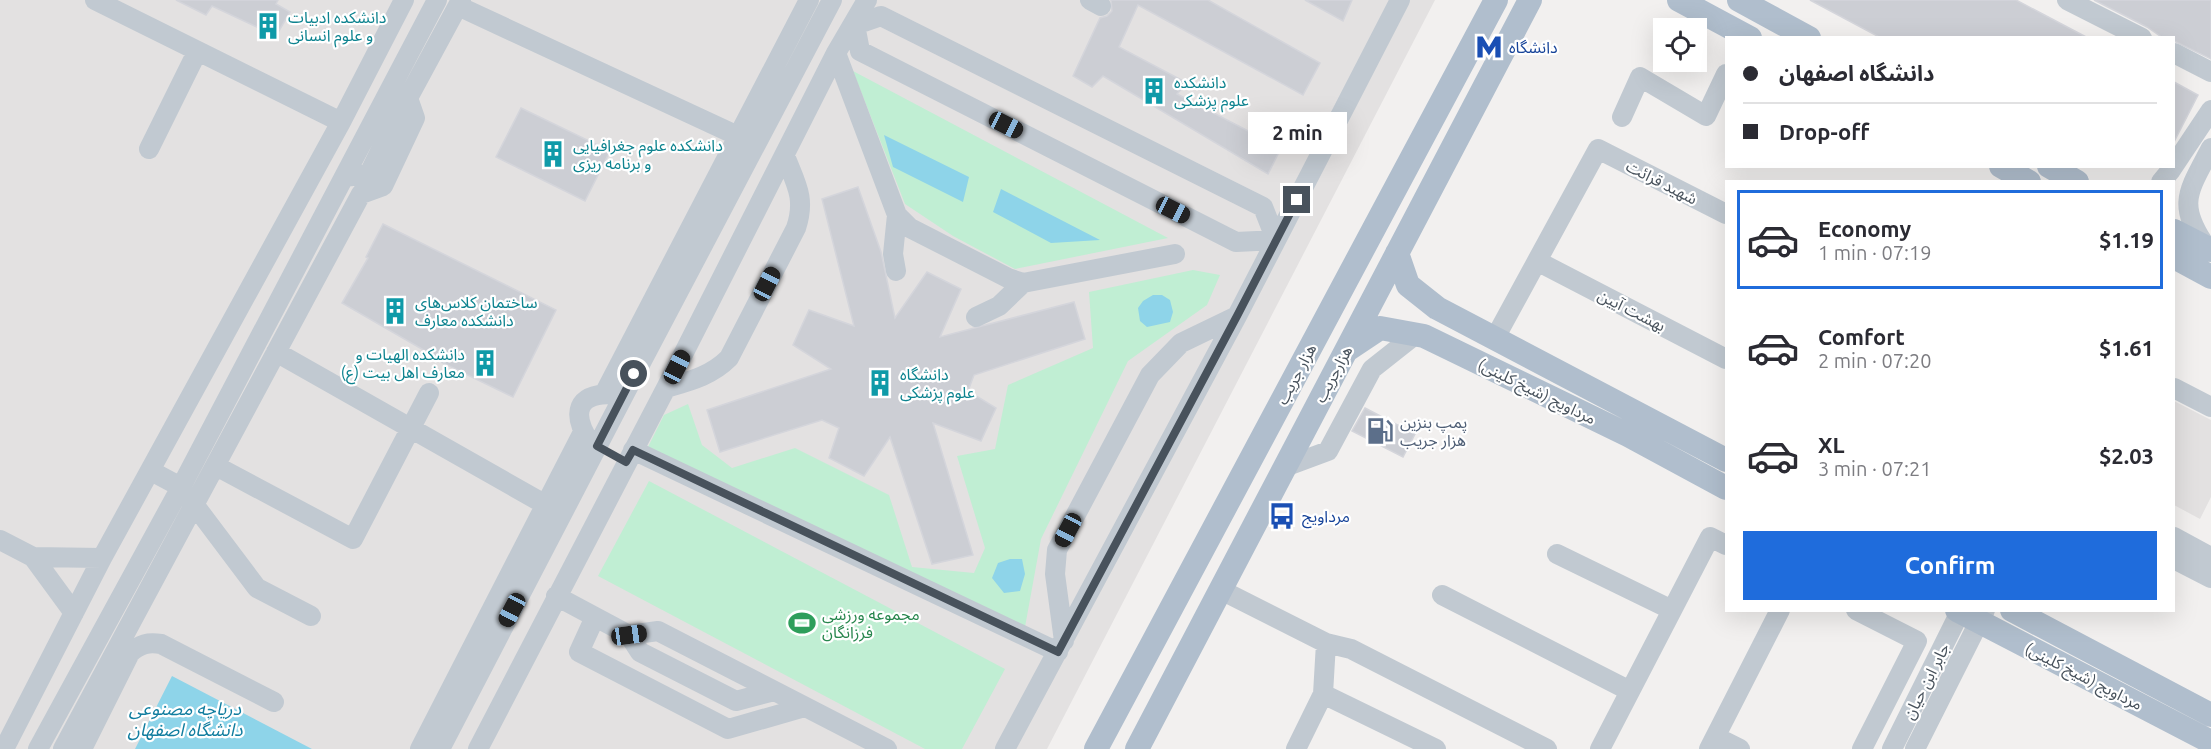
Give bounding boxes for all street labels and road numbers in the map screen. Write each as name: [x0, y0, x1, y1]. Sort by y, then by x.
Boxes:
street label: شهید قرائت: [1623, 156, 1701, 209]
street label: بهشت آیین: [1595, 285, 1669, 336]
street label: هزار جریب: [1273, 341, 1320, 408]
street label: هزارجریب: [1311, 343, 1356, 406]
street label: مرداویج (شیخ کلینی): [1473, 355, 1599, 431]
street label: مرداویج (شیخ کلینی): [2021, 639, 2146, 717]
street label: جابر ابن حیان: [1899, 640, 1954, 722]

